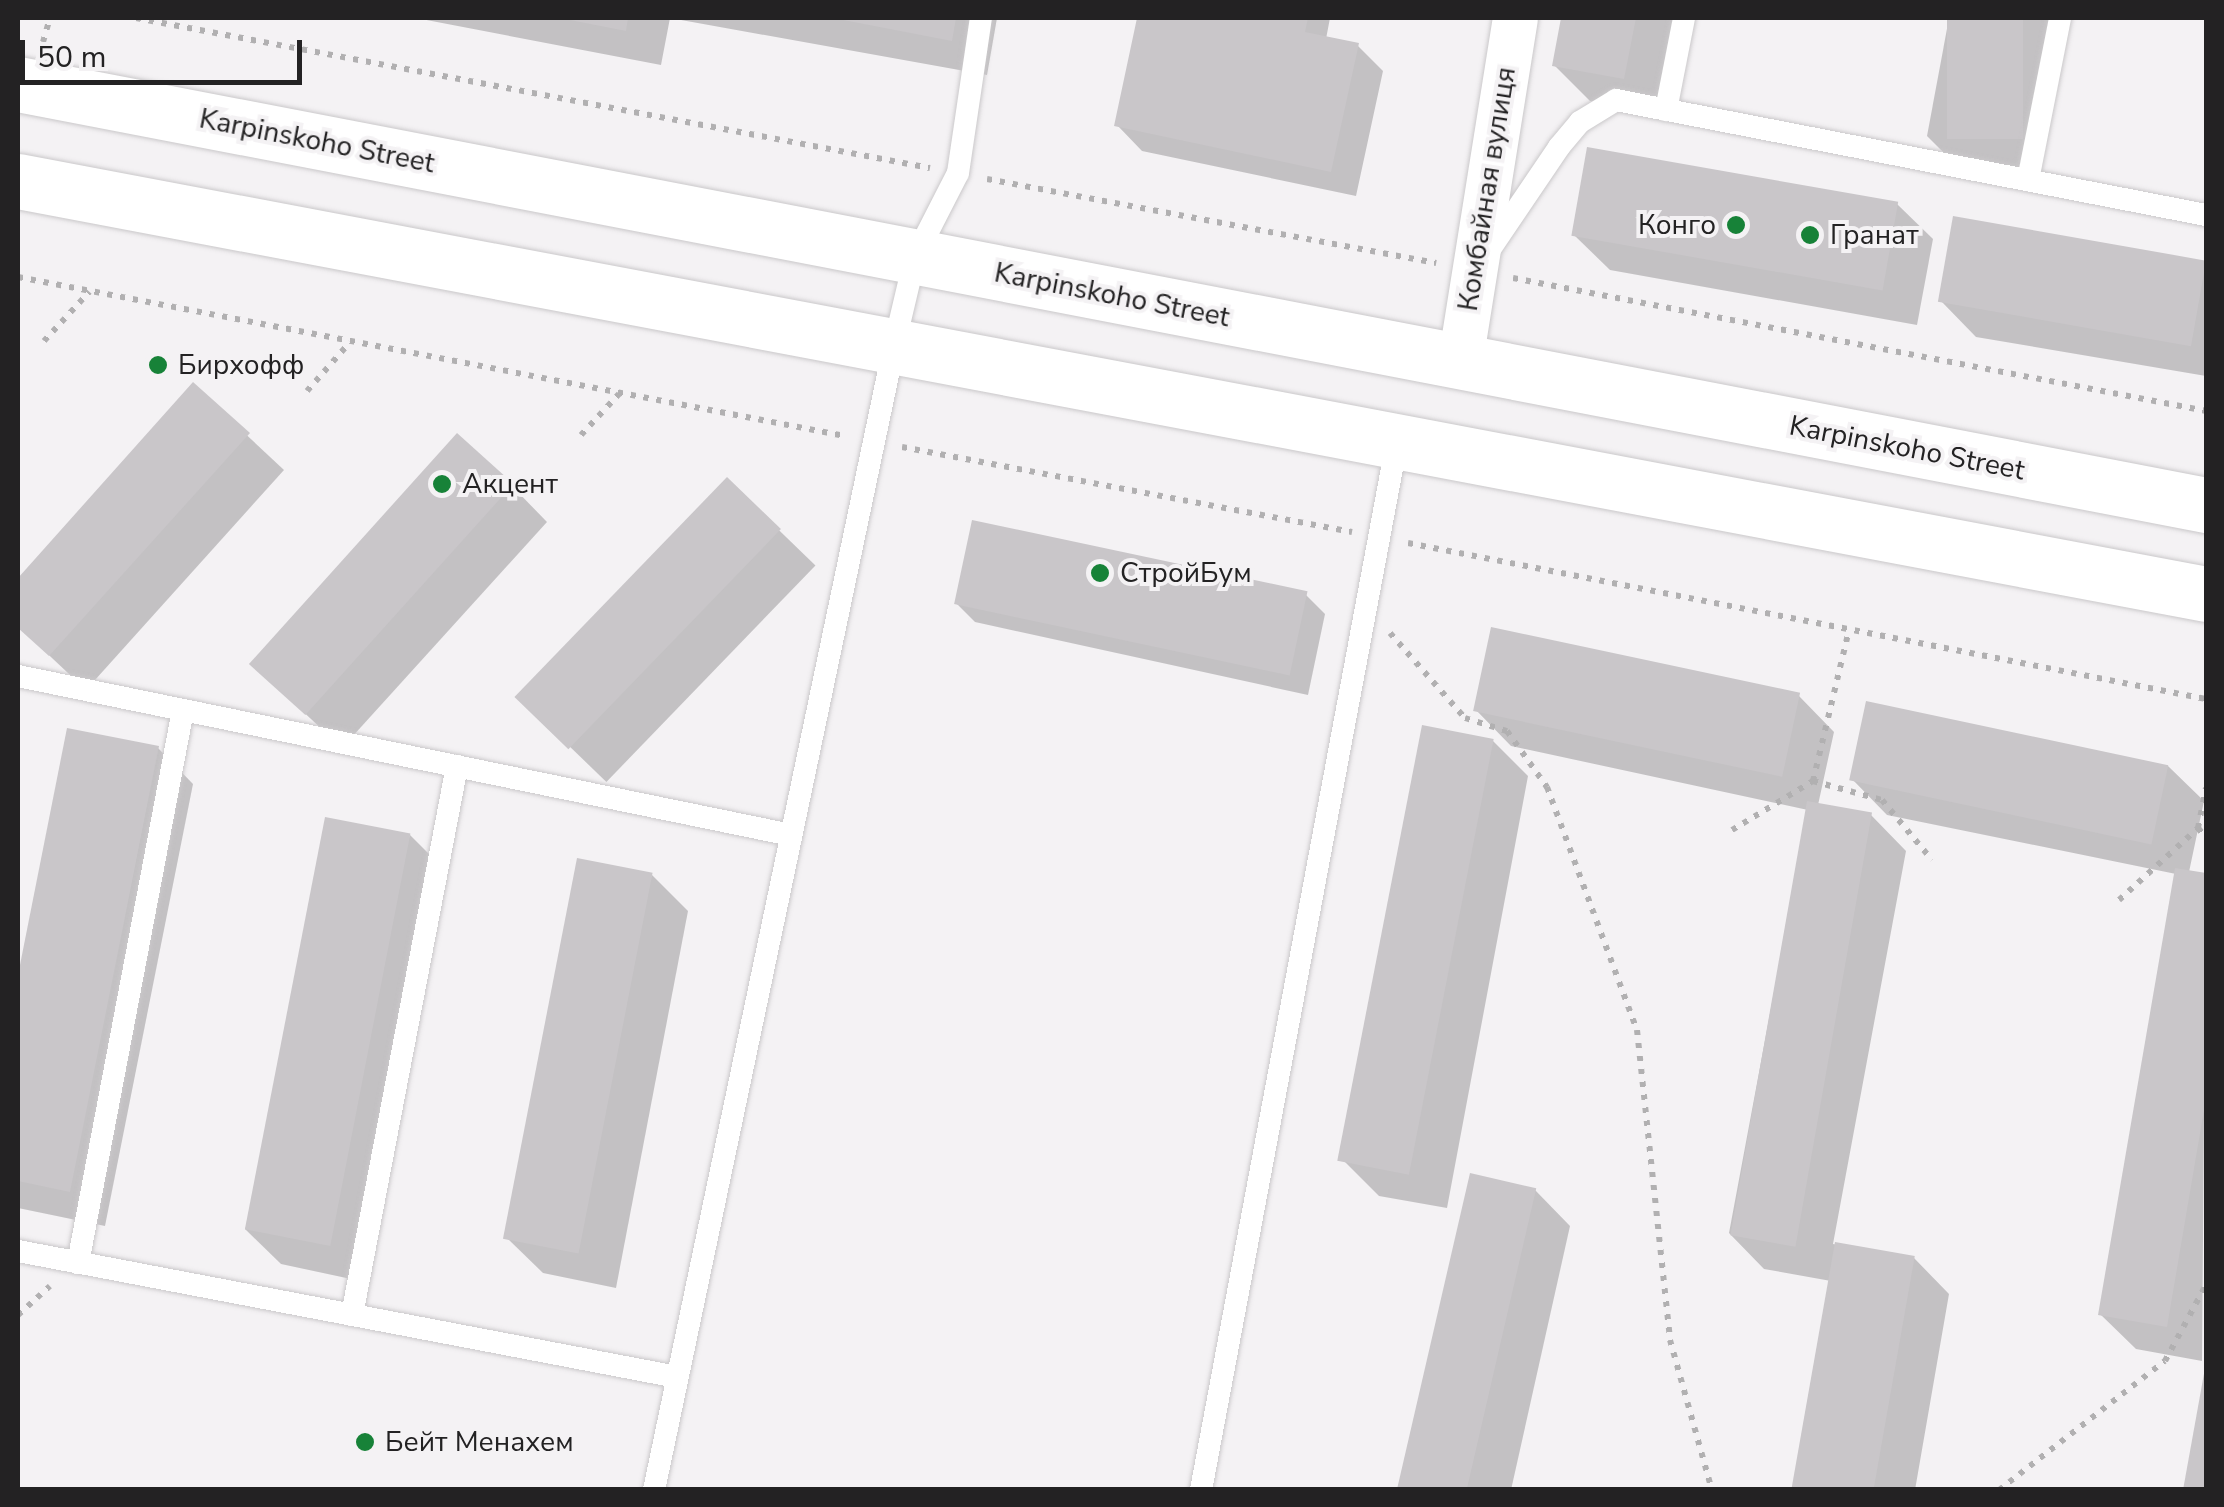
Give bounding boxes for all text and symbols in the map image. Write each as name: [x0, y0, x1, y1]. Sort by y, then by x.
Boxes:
scale bar: [25, 20, 308, 82]
text: 50 m: [37, 37, 106, 78]
street label: Комбайная вулиця: [1451, 65, 1523, 313]
street label: Karpinskoho Street: [197, 102, 437, 180]
place label: Конго: [1638, 208, 1716, 242]
marker: Конго: [1725, 214, 1747, 236]
place label: Гранат: [1830, 218, 1919, 252]
marker: Гранат: [1799, 224, 1821, 246]
street label: Karpinskoho Street: [992, 256, 1232, 334]
place label: Бирхофф: [178, 348, 304, 382]
marker: Бирхофф: [147, 354, 169, 376]
street label: Karpinskoho Street: [1787, 409, 2027, 487]
place label: Акцент: [462, 467, 558, 501]
marker: Акцент: [431, 473, 453, 495]
place label: СтройБум: [1120, 556, 1252, 590]
marker: СтройБум: [1089, 562, 1111, 584]
place label: Бейт Менахем: [385, 1425, 574, 1459]
marker: Бейт Менахем: [354, 1431, 376, 1453]

